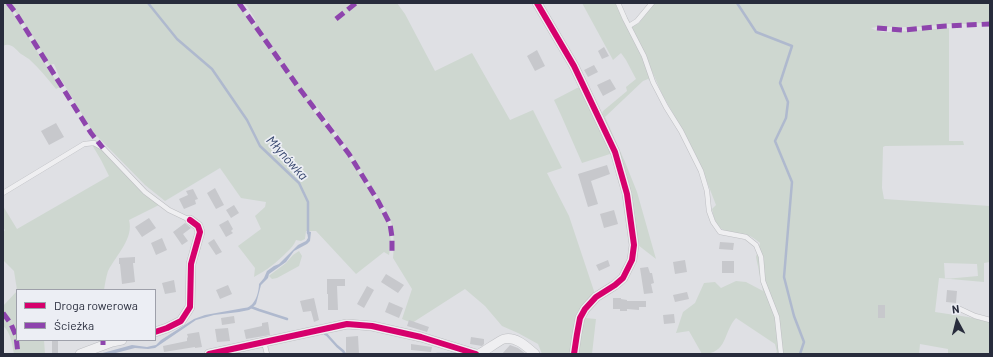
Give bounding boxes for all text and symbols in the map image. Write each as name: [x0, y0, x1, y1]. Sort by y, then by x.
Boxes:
water label: Młynówka: [263, 133, 311, 183]
legend: [16, 289, 156, 341]
text: Droga rowerowa: [54, 298, 138, 312]
north arrow: [937, 301, 977, 341]
text: N: [951, 302, 960, 315]
text: Ścieżka: [54, 318, 94, 332]

